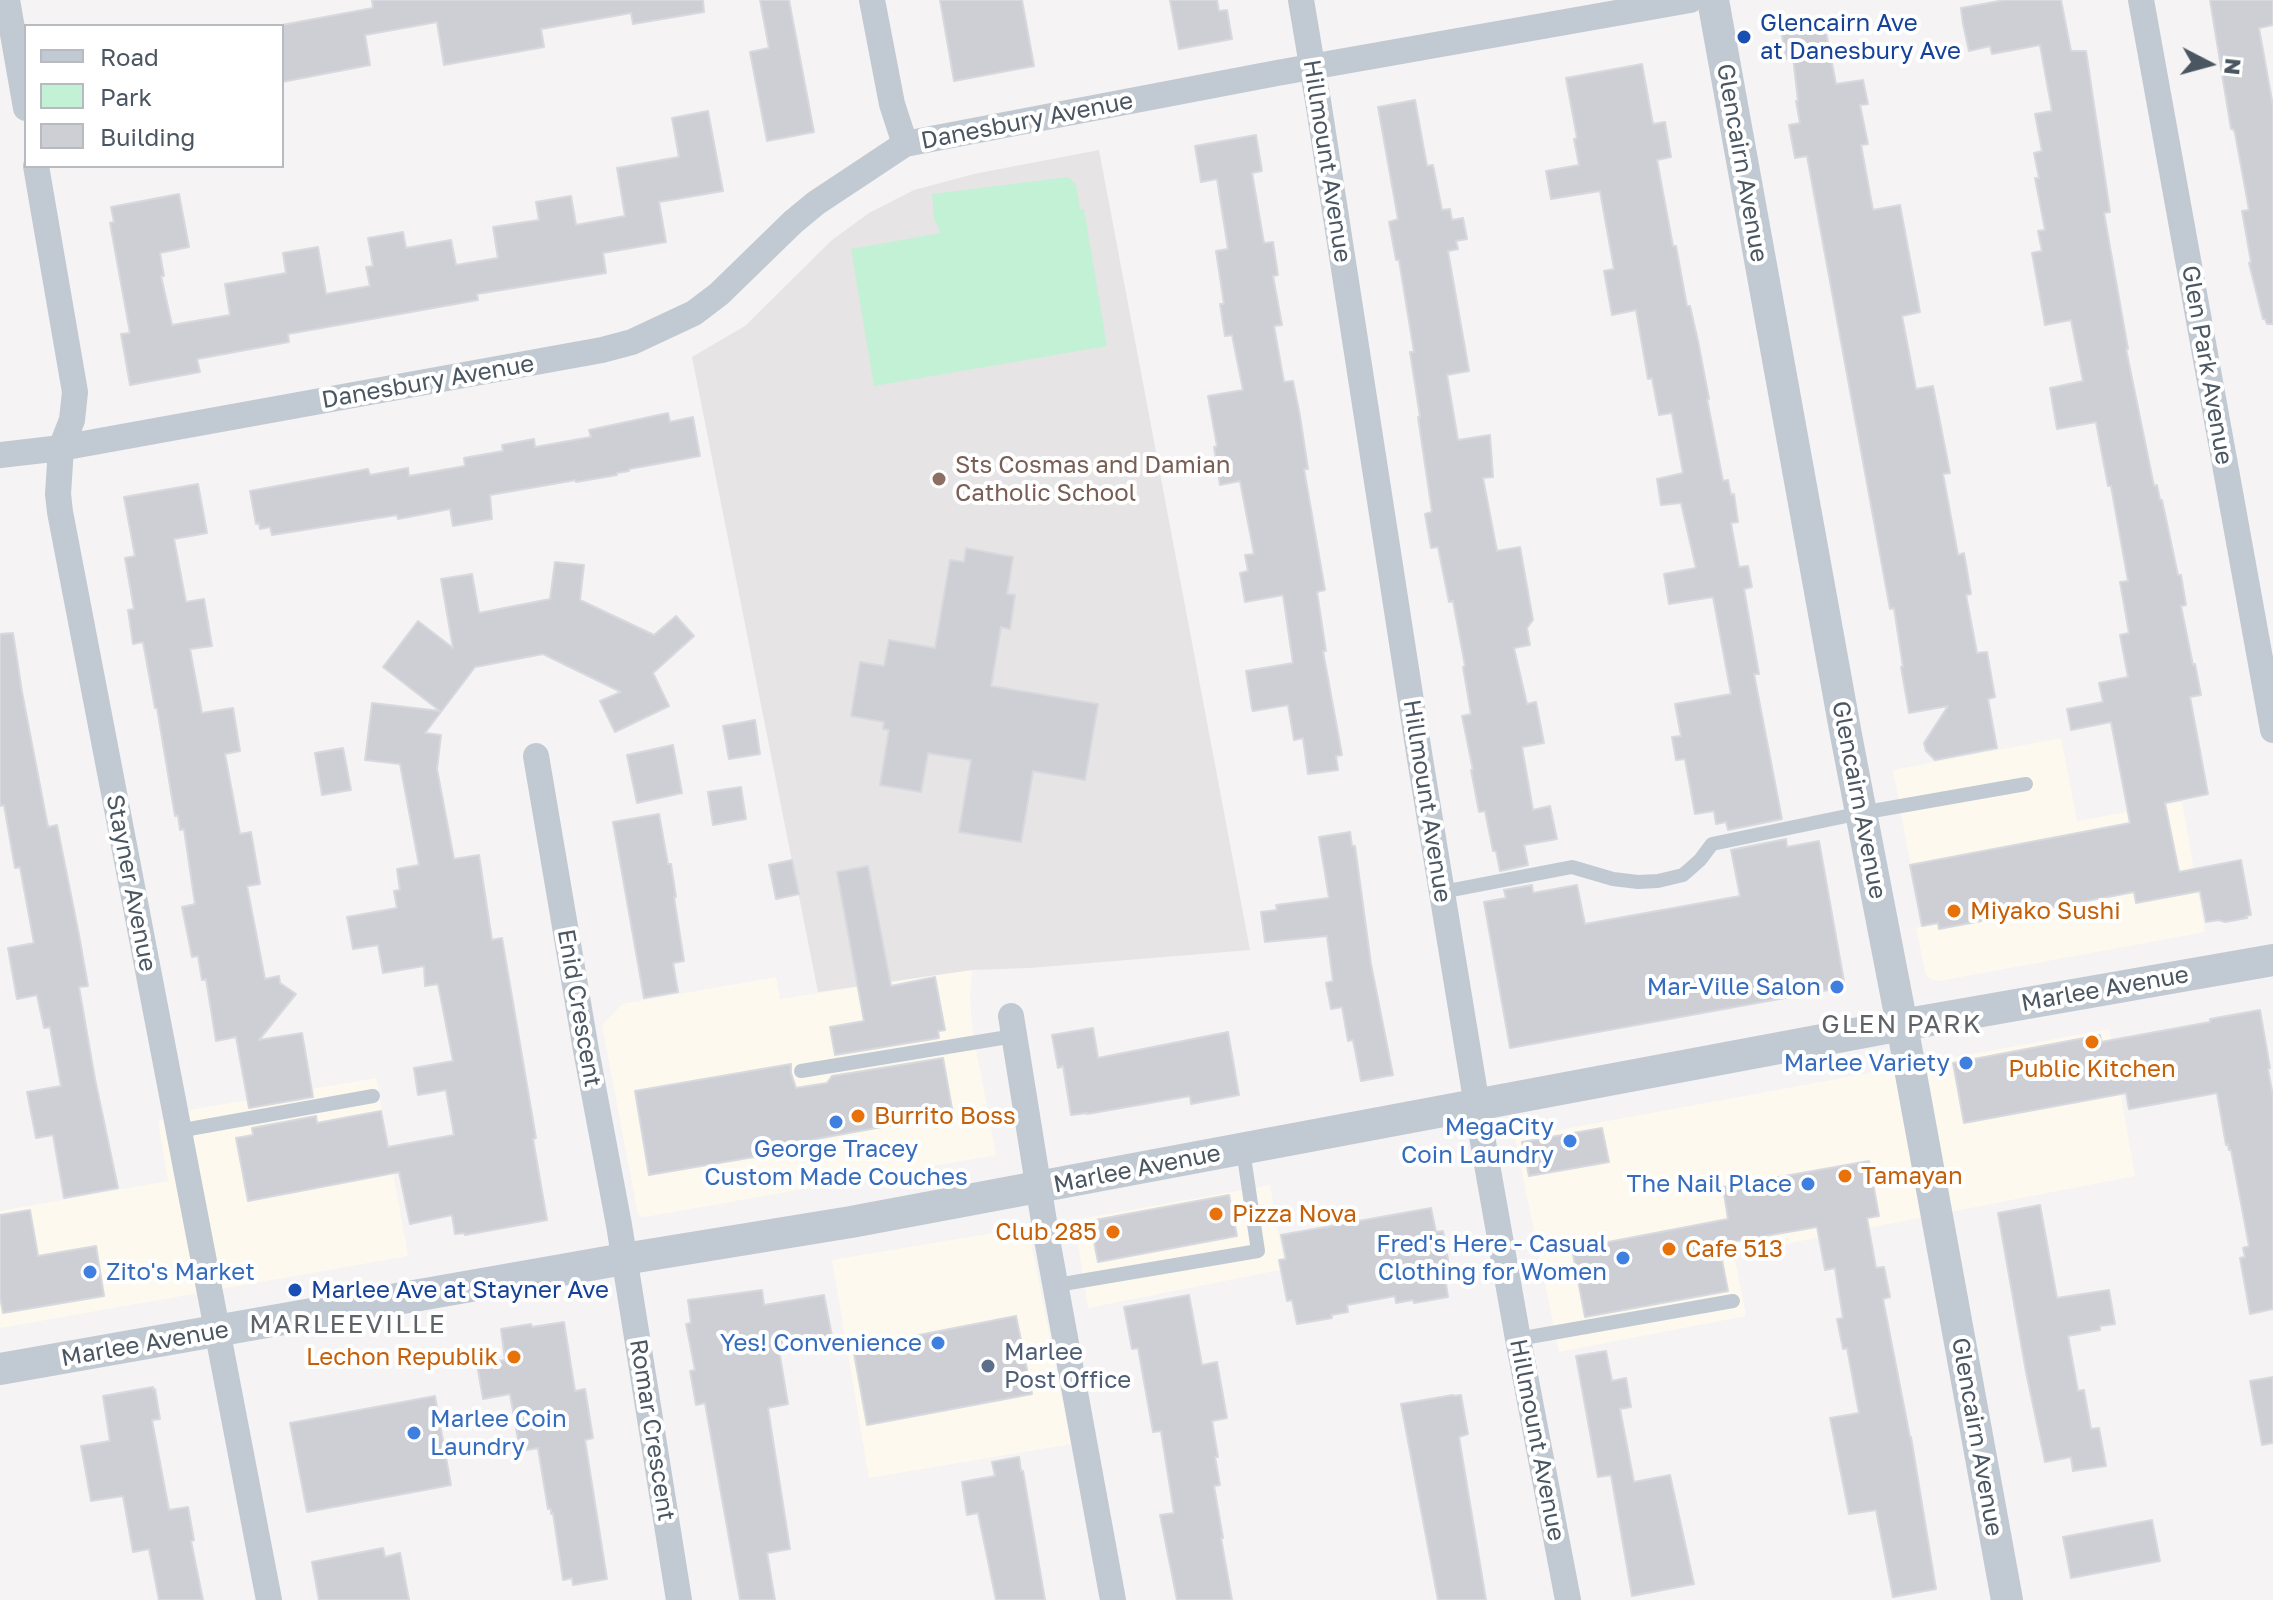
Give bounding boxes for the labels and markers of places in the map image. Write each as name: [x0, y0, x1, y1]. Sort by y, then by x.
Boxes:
place label: Glencairn Ave at Danesbury Ave: [1760, 9, 1961, 65]
marker: Glencairn Ave at Danesbury Ave: [1735, 28, 1753, 46]
place label: Sts Cosmas and Damian Catholic School: [955, 451, 1231, 507]
marker: Sts Cosmas and Damian Catholic School: [930, 470, 948, 488]
place label: Miyako Sushi: [1970, 897, 2121, 925]
marker: Miyako Sushi: [1945, 902, 1963, 920]
place label: Mar-Ville Salon: [1647, 973, 1821, 1001]
marker: Mar-Ville Salon: [1828, 978, 1846, 996]
marker: Public Kitchen: [2083, 1033, 2101, 1051]
place label: Marlee Variety: [1784, 1049, 1950, 1077]
marker: Marlee Variety: [1957, 1054, 1975, 1072]
place label: Public Kitchen: [2008, 1055, 2176, 1083]
place label: Burrito Boss: [874, 1102, 1016, 1130]
marker: Burrito Boss: [849, 1107, 867, 1125]
marker: George Tracey Custom Made Couches: [827, 1113, 845, 1131]
place label: MegaCity Coin Laundry: [1401, 1113, 1554, 1169]
marker: MegaCity Coin Laundry: [1561, 1132, 1579, 1150]
place label: George Tracey Custom Made Couches: [704, 1135, 968, 1191]
place label: Tamayan: [1861, 1162, 1963, 1190]
marker: Tamayan: [1836, 1167, 1854, 1185]
place label: The Nail Place: [1627, 1170, 1792, 1198]
marker: The Nail Place: [1799, 1175, 1817, 1193]
place label: Pizza Nova: [1232, 1200, 1357, 1228]
marker: Pizza Nova: [1207, 1205, 1225, 1223]
place label: Club 285: [995, 1218, 1097, 1246]
marker: Club 285: [1104, 1223, 1122, 1241]
place label: Fred's Here - Casual Clothing for Women: [1376, 1230, 1607, 1286]
place label: Cafe 513: [1685, 1235, 1783, 1263]
marker: Cafe 513: [1660, 1240, 1678, 1258]
marker: Fred's Here - Casual Clothing for Women: [1614, 1249, 1632, 1267]
place label: Zito's Market: [106, 1258, 255, 1286]
marker: Zito's Market: [81, 1263, 99, 1281]
place label: Marlee Ave at Stayner Ave: [311, 1276, 609, 1304]
marker: Marlee Ave at Stayner Ave: [286, 1281, 304, 1299]
place label: Yes! Convenience: [720, 1329, 922, 1357]
marker: Yes! Convenience: [929, 1334, 947, 1352]
place label: Marlee Post Office: [1004, 1338, 1131, 1394]
place label: Lechon Republik: [306, 1343, 498, 1371]
marker: Lechon Republik: [505, 1348, 523, 1366]
marker: Marlee Post Office: [979, 1357, 997, 1375]
place label: Marlee Coin Laundry: [430, 1405, 567, 1461]
marker: Marlee Coin Laundry: [405, 1424, 423, 1442]

